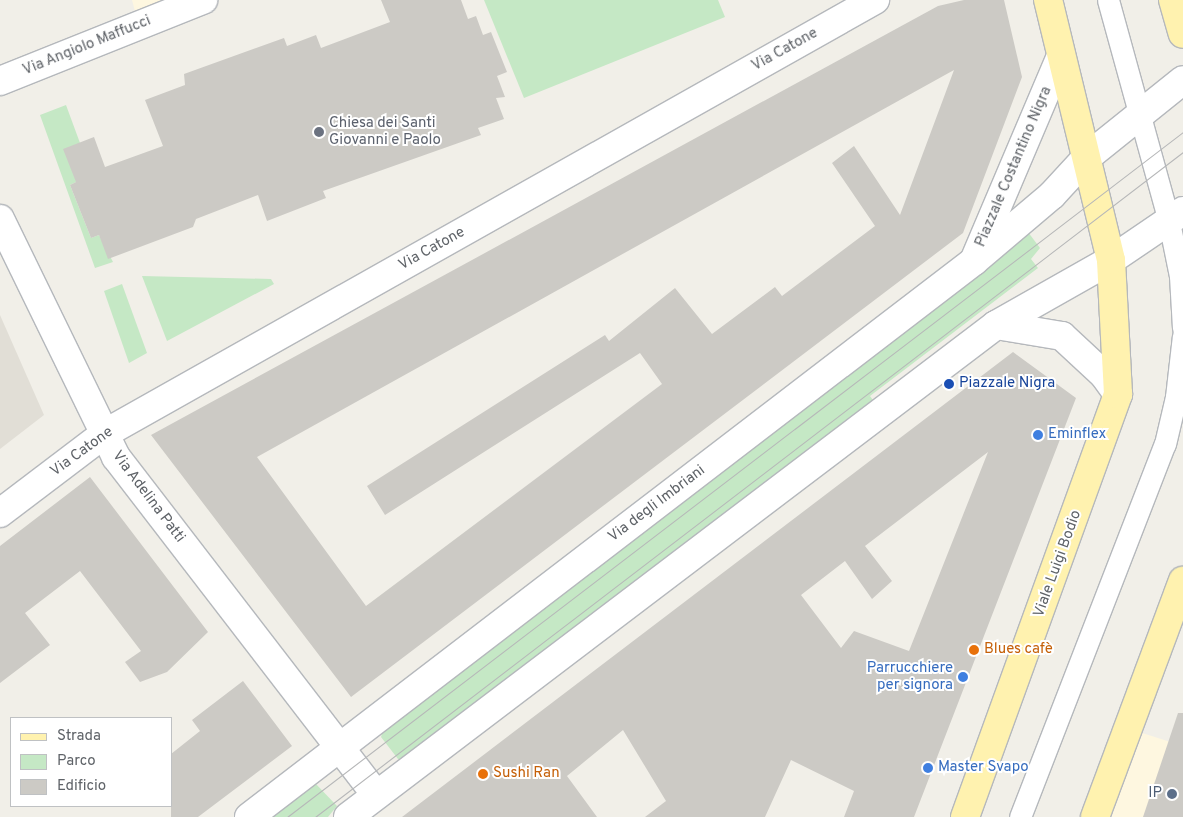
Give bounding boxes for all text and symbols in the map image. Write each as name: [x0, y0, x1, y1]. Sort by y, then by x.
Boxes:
street label: Via Angiolo Maffucci: [20, 12, 154, 80]
street label: Via Catone: [749, 24, 821, 76]
street label: Piazzale Costantino Nigra: [972, 84, 1056, 250]
place label: Chiesa dei Santi Giovanni e Paolo: [329, 114, 441, 149]
marker: Chiesa dei Santi Giovanni e Paolo: [313, 126, 325, 138]
street label: Via Catone: [396, 223, 468, 275]
place label: Piazzale Nigra: [959, 375, 1055, 393]
marker: Piazzale Nigra: [943, 378, 955, 390]
street label: Via Catone: [47, 423, 117, 481]
place label: Eminflex: [1048, 426, 1106, 444]
marker: Eminflex: [1032, 429, 1044, 441]
street label: Via Adelina Patti: [108, 447, 188, 547]
street label: Via degli Imbriani: [605, 462, 709, 546]
street label: Viale Luigi Bodio: [1030, 508, 1086, 620]
place label: Blues cafè: [984, 641, 1053, 659]
marker: Blues cafè: [968, 644, 980, 656]
place label: Parrucchiere per signora: [867, 659, 953, 694]
marker: Parrucchiere per signora: [957, 671, 969, 683]
legend: [10, 717, 172, 807]
text: Strada: [57, 727, 101, 746]
text: Parco: [57, 752, 96, 771]
place label: Master Svapo: [938, 759, 1029, 777]
marker: Master Svapo: [922, 762, 934, 774]
place label: Sushi Ran: [493, 765, 560, 783]
marker: Sushi Ran: [477, 768, 489, 780]
text: Edificio: [57, 777, 106, 796]
place label: IP: [1148, 785, 1162, 803]
marker: IP: [1166, 788, 1178, 800]

